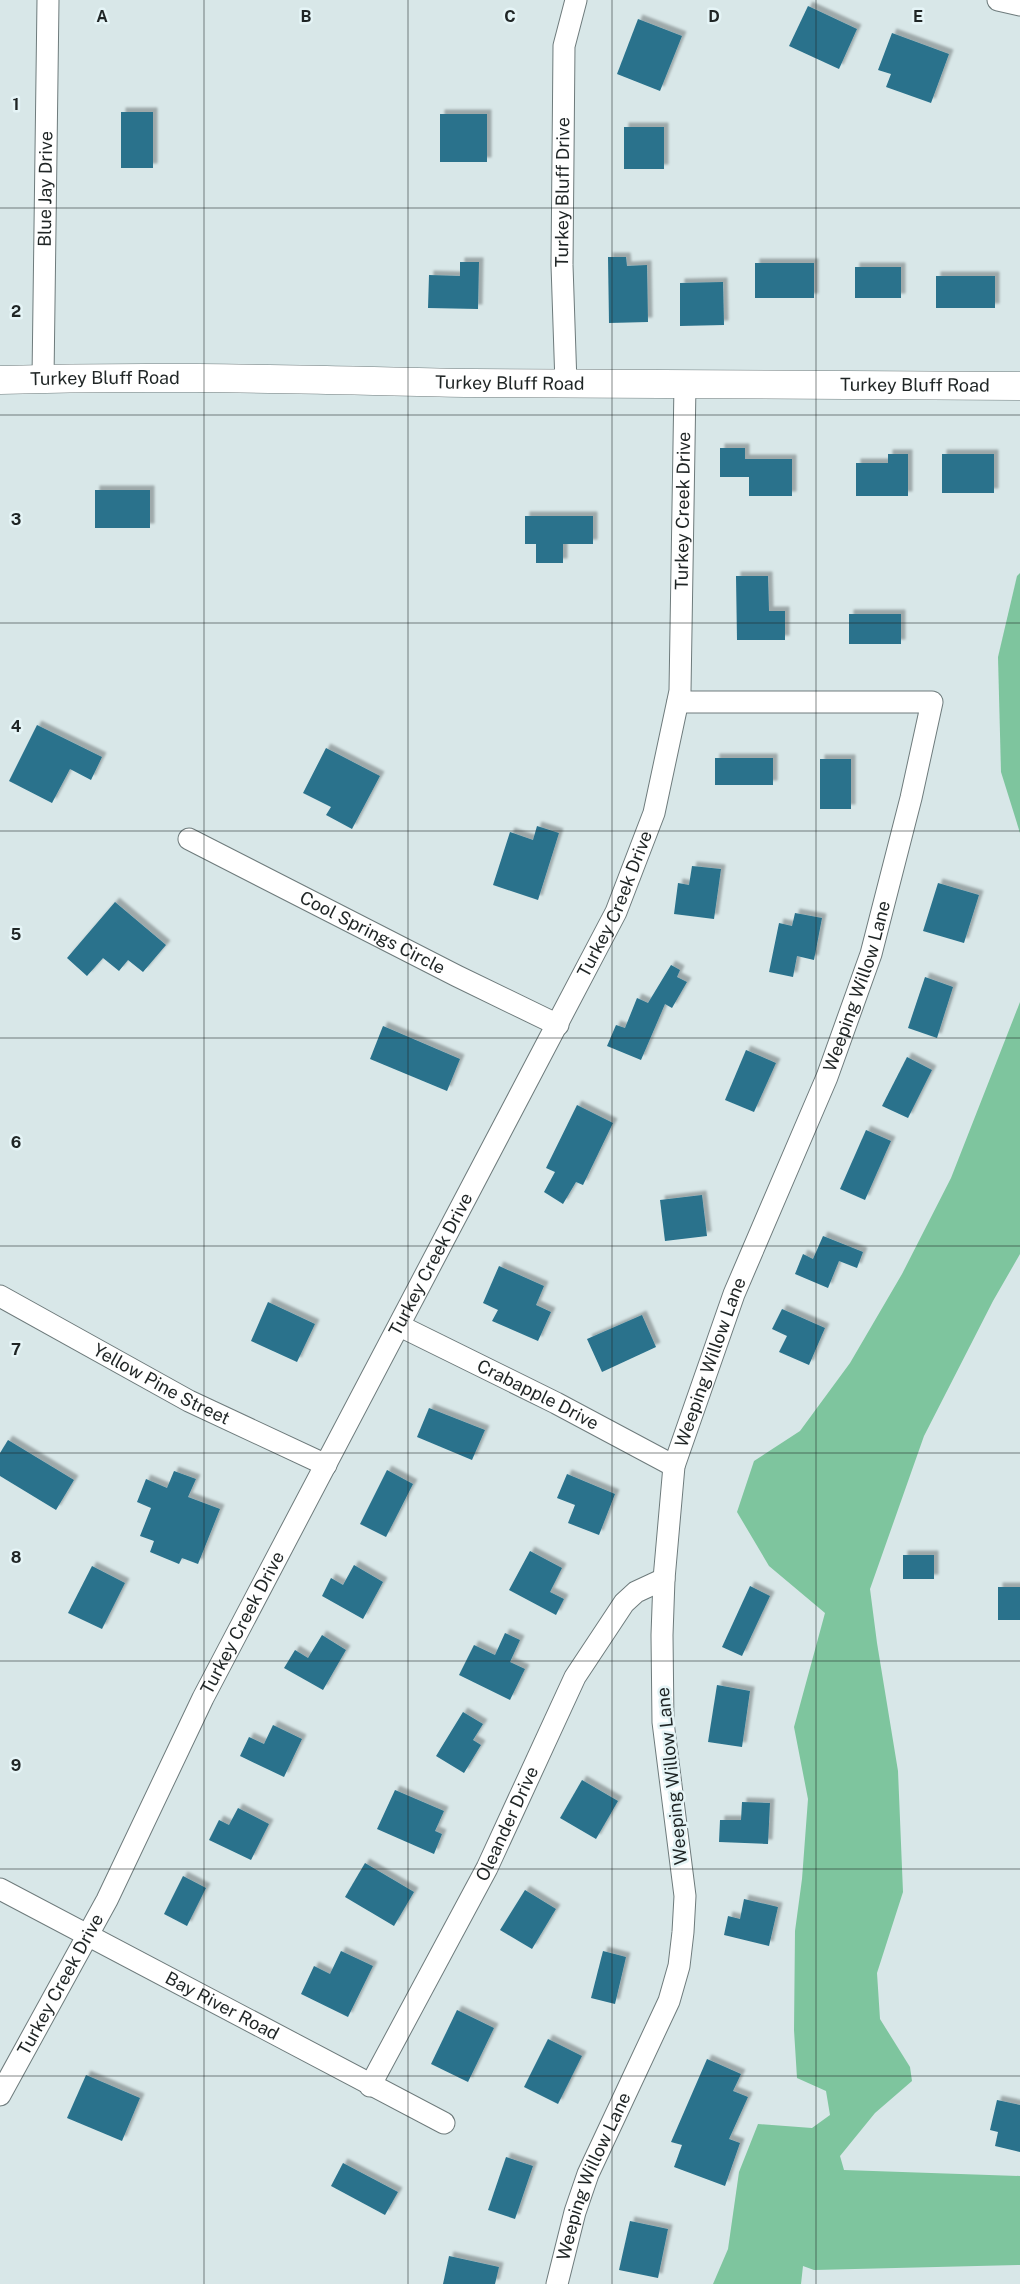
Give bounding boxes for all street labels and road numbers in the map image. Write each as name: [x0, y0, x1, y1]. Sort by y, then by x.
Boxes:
street label: Turkey Bluff Drive: [551, 117, 573, 267]
street label: Blue Jay Drive: [34, 131, 56, 247]
street label: Turkey Bluff Road: [30, 367, 180, 389]
street label: Turkey Bluff Road: [435, 371, 585, 394]
street label: Turkey Bluff Road: [840, 374, 990, 396]
street label: Turkey Creek Drive: [671, 431, 694, 590]
street label: Turkey Creek Drive: [573, 828, 656, 981]
street label: Cool Springs Circle: [296, 886, 449, 978]
street label: Weeping Willow Lane: [819, 898, 894, 1074]
street label: Turkey Creek Drive: [384, 1189, 477, 1339]
street label: Weeping Willow Lane: [670, 1274, 750, 1450]
street label: Yellow Pine Street: [89, 1339, 233, 1429]
street label: Crabapple Drive: [474, 1355, 603, 1434]
street label: Turkey Creek Drive: [196, 1548, 288, 1698]
street label: Weeping Willow Lane: [652, 1686, 691, 1866]
street label: Oleander Drive: [471, 1763, 542, 1885]
street label: Turkey Creek Drive: [13, 1910, 107, 2059]
street label: Bay River Road: [162, 1967, 283, 2044]
street label: Weeping Willow Lane: [552, 2089, 635, 2263]

